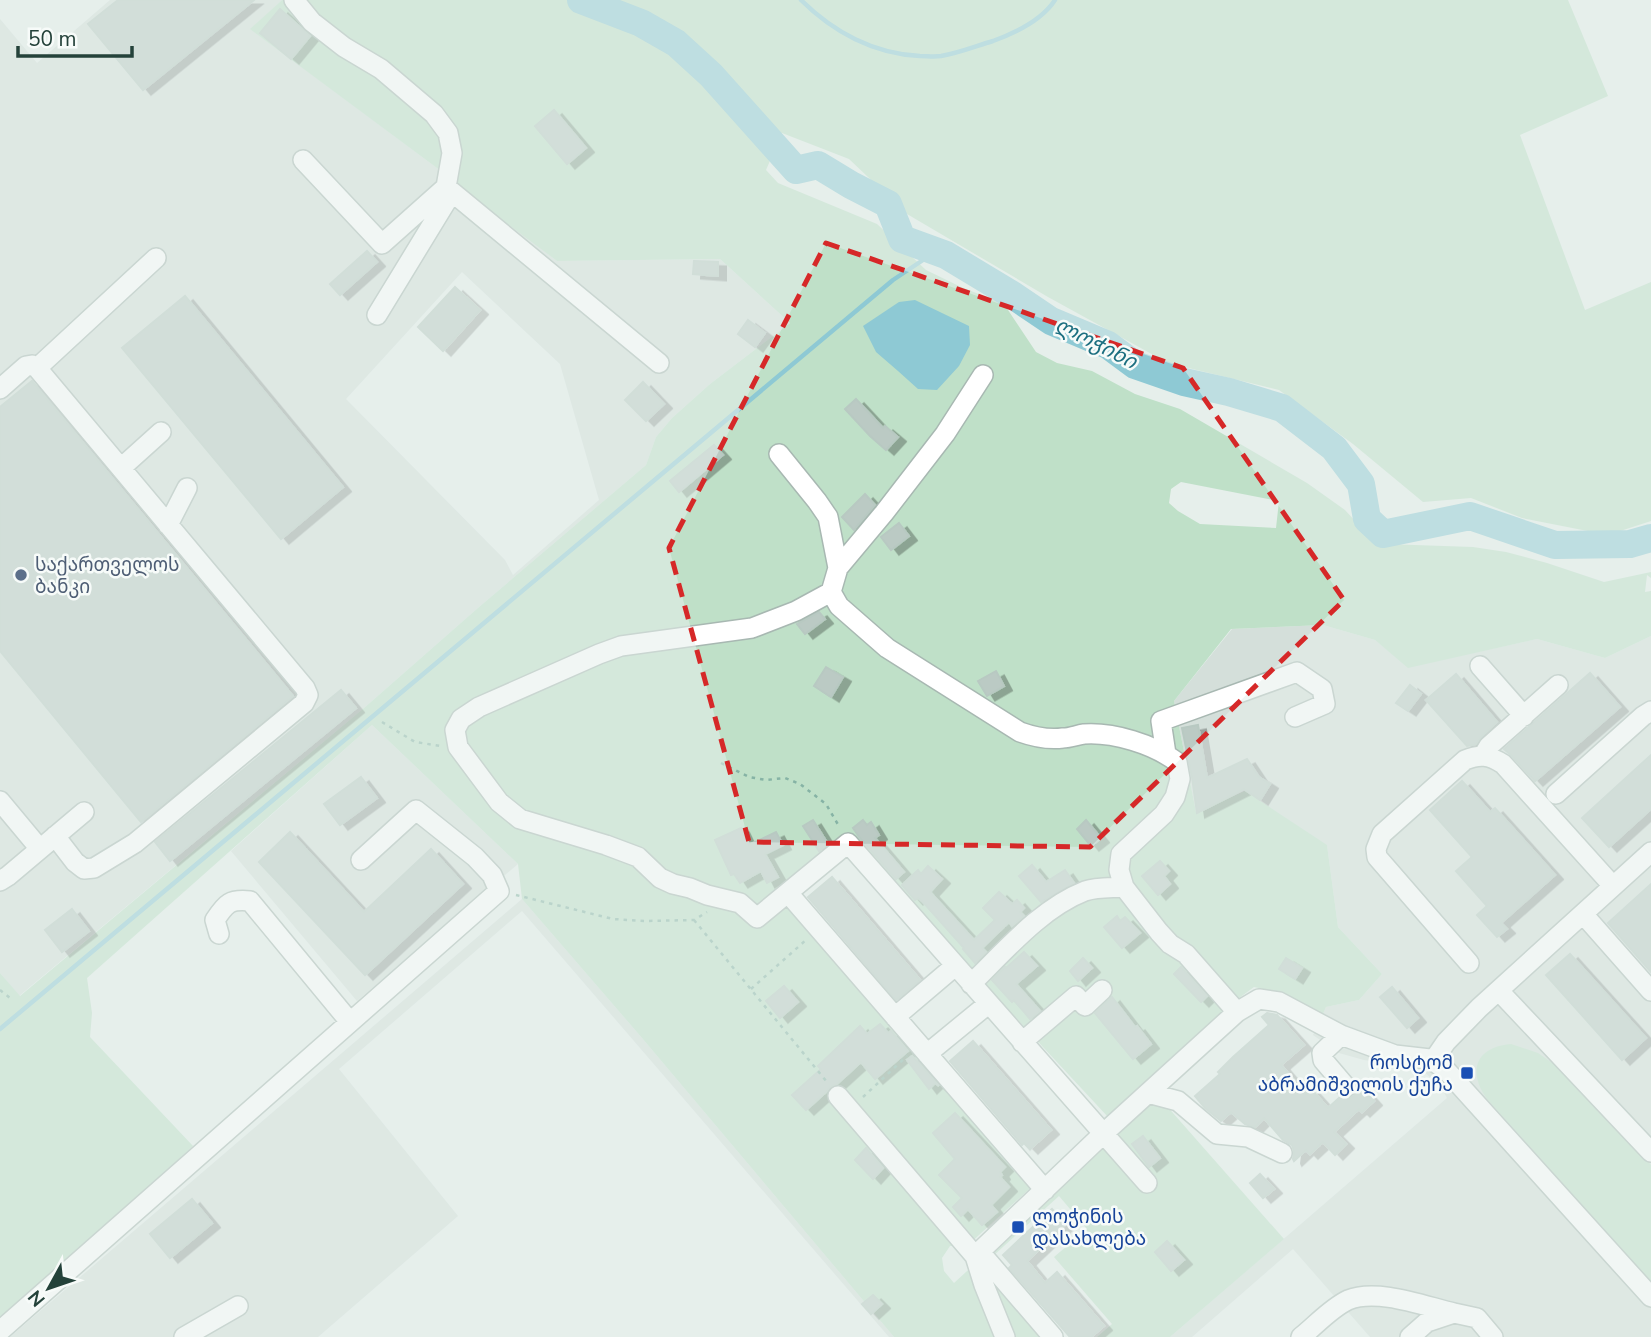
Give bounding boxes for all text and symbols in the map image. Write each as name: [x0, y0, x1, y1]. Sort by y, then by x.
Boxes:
scale bar: [18, 14, 131, 58]
text: 50 m: [28, 25, 77, 53]
water label: ლოჭინი: [1050, 310, 1143, 376]
place label: საქართველოს ბანკი: [35, 552, 180, 600]
marker: საქართველოს ბანკი: [13, 567, 29, 583]
place label: როსტომ აბრამიშვილის ქუჩა: [1258, 1050, 1453, 1098]
marker: როსტომ აბრამიშვილის ქუჩა: [1459, 1065, 1475, 1081]
place label: ლოჭინის დასახლება: [1032, 1204, 1146, 1252]
marker: ლოჭინის დასახლება: [1010, 1219, 1026, 1235]
north arrow: [14, 1253, 84, 1323]
text: N: [22, 1284, 51, 1312]

